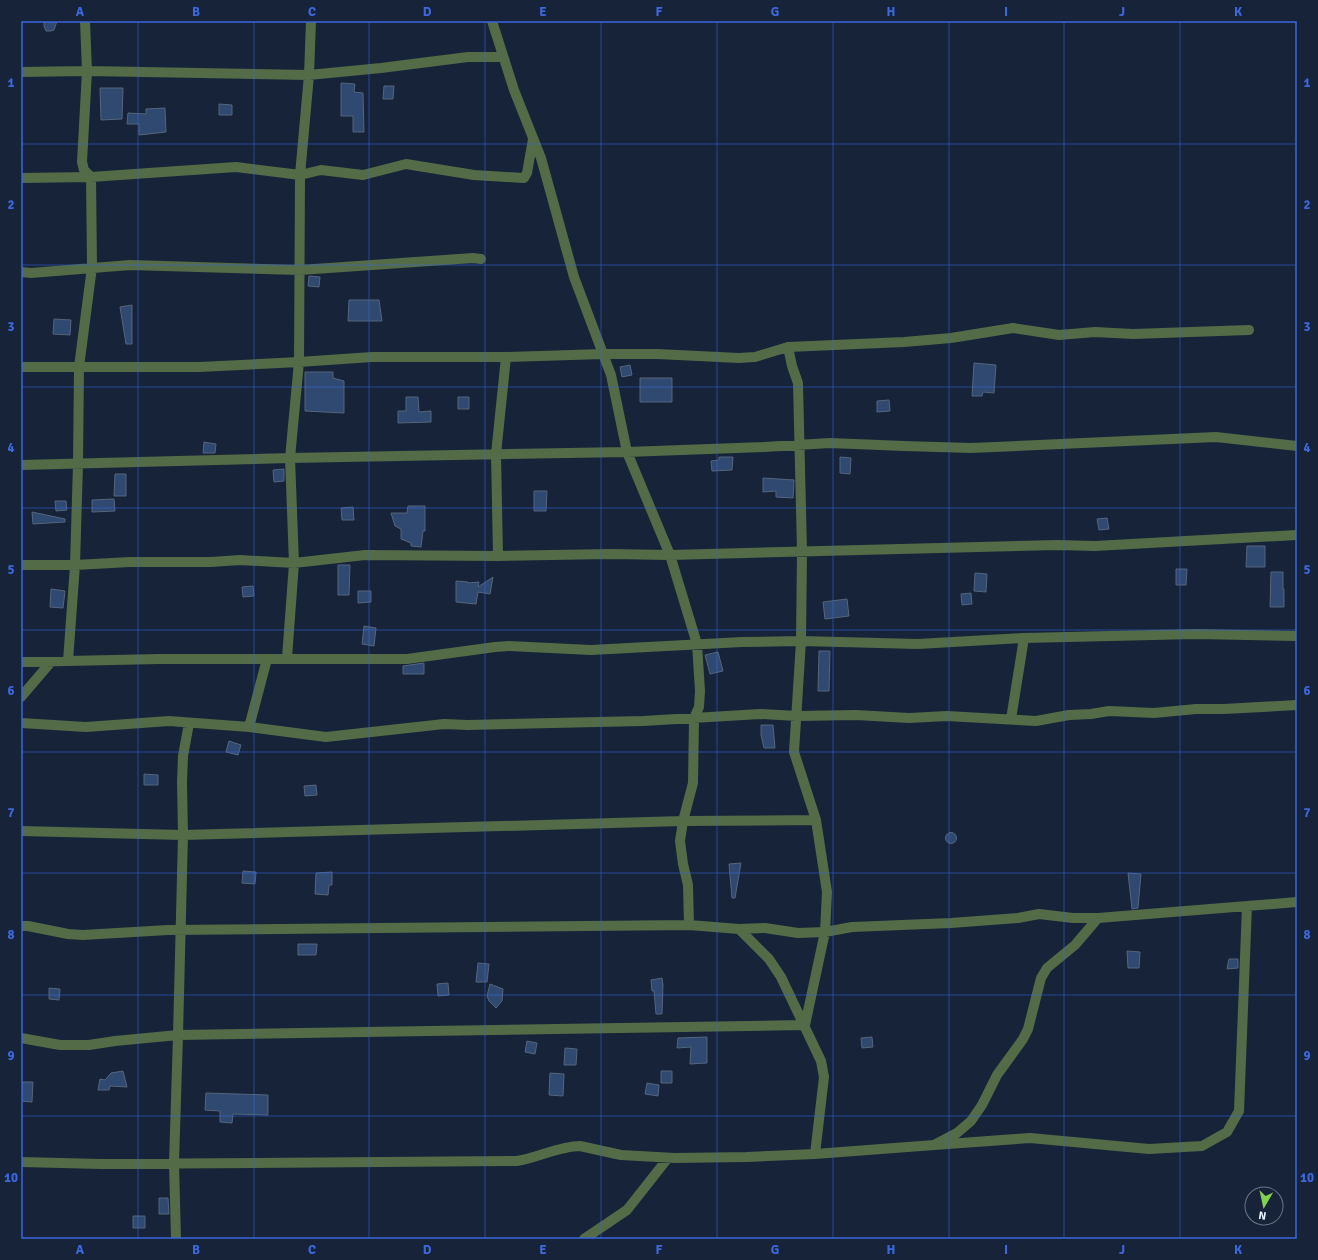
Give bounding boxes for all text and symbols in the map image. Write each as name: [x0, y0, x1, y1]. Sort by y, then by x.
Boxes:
text: A: [76, 4, 85, 20]
text: B: [192, 4, 200, 20]
text: C: [308, 4, 316, 20]
text: D: [423, 4, 432, 20]
text: E: [539, 4, 547, 20]
text: F: [656, 4, 663, 20]
text: G: [771, 4, 779, 20]
text: H: [887, 4, 895, 20]
text: I: [1004, 4, 1008, 20]
text: J: [1119, 4, 1125, 20]
text: K: [1234, 4, 1242, 20]
text: 1: [7, 75, 15, 91]
text: 1: [1303, 75, 1311, 91]
text: 2: [7, 197, 15, 213]
text: 2: [1303, 197, 1311, 213]
text: 3: [7, 319, 15, 335]
text: 3: [1303, 319, 1311, 335]
text: 4: [7, 440, 15, 456]
text: 4: [1303, 440, 1311, 456]
text: 5: [7, 562, 15, 578]
text: 5: [1303, 562, 1311, 578]
text: 6: [7, 683, 15, 699]
text: 6: [1303, 683, 1311, 699]
text: 7: [7, 805, 15, 821]
text: 7: [1303, 805, 1311, 821]
text: 8: [7, 927, 15, 943]
text: 8: [1303, 927, 1311, 943]
text: 9: [7, 1048, 15, 1064]
text: 9: [1303, 1048, 1311, 1064]
text: 10: [4, 1170, 18, 1186]
text: 10: [1300, 1170, 1314, 1186]
north arrow: [1244, 1186, 1284, 1226]
text: N: [1258, 1208, 1267, 1222]
text: A: [76, 1242, 85, 1258]
text: B: [192, 1242, 200, 1258]
text: C: [308, 1242, 316, 1258]
text: D: [423, 1242, 432, 1258]
text: E: [539, 1242, 547, 1258]
text: F: [656, 1242, 663, 1258]
text: G: [771, 1242, 779, 1258]
text: H: [887, 1242, 895, 1258]
text: I: [1004, 1242, 1008, 1258]
text: J: [1119, 1242, 1125, 1258]
text: K: [1234, 1242, 1242, 1258]

